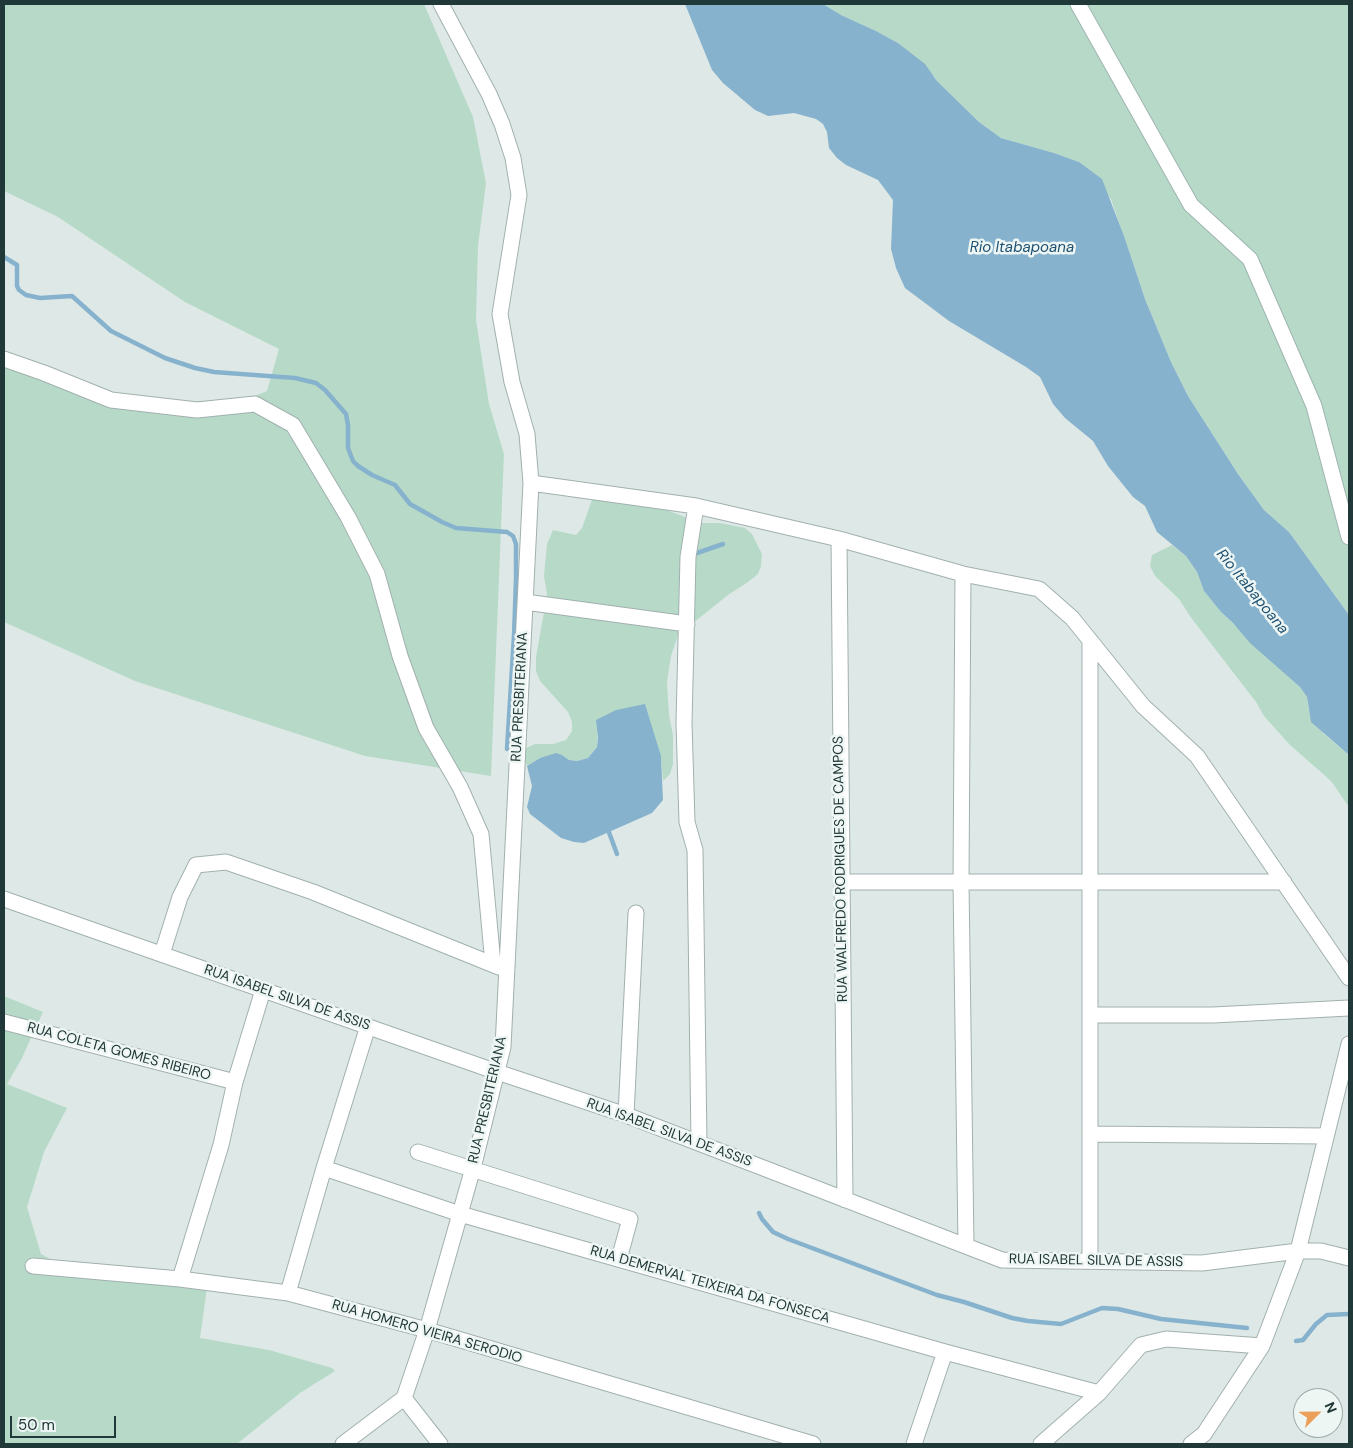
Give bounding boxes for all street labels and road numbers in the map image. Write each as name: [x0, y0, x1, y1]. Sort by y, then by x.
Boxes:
street label: RUA PRESBITERIANA: [508, 632, 532, 762]
street label: RUA WALFREDO RODRIGUES DE CAMPOS: [830, 736, 852, 1002]
street label: RUA ISABEL SILVA DE ASSIS: [202, 962, 372, 1034]
street label: RUA COLETA GOMES RIBEIRO: [25, 1019, 213, 1085]
street label: RUA PRESBITERIANA: [465, 1035, 511, 1165]
street label: RUA ISABEL SILVA DE ASSIS: [584, 1095, 754, 1171]
street label: RUA DEMERVAL TEIXEIRA DA FONSECA: [588, 1243, 832, 1327]
street label: RUA ISABEL SILVA DE ASSIS: [1009, 1251, 1183, 1271]
street label: RUA HOMERO VIEIRA SERODIO: [330, 1297, 524, 1367]

